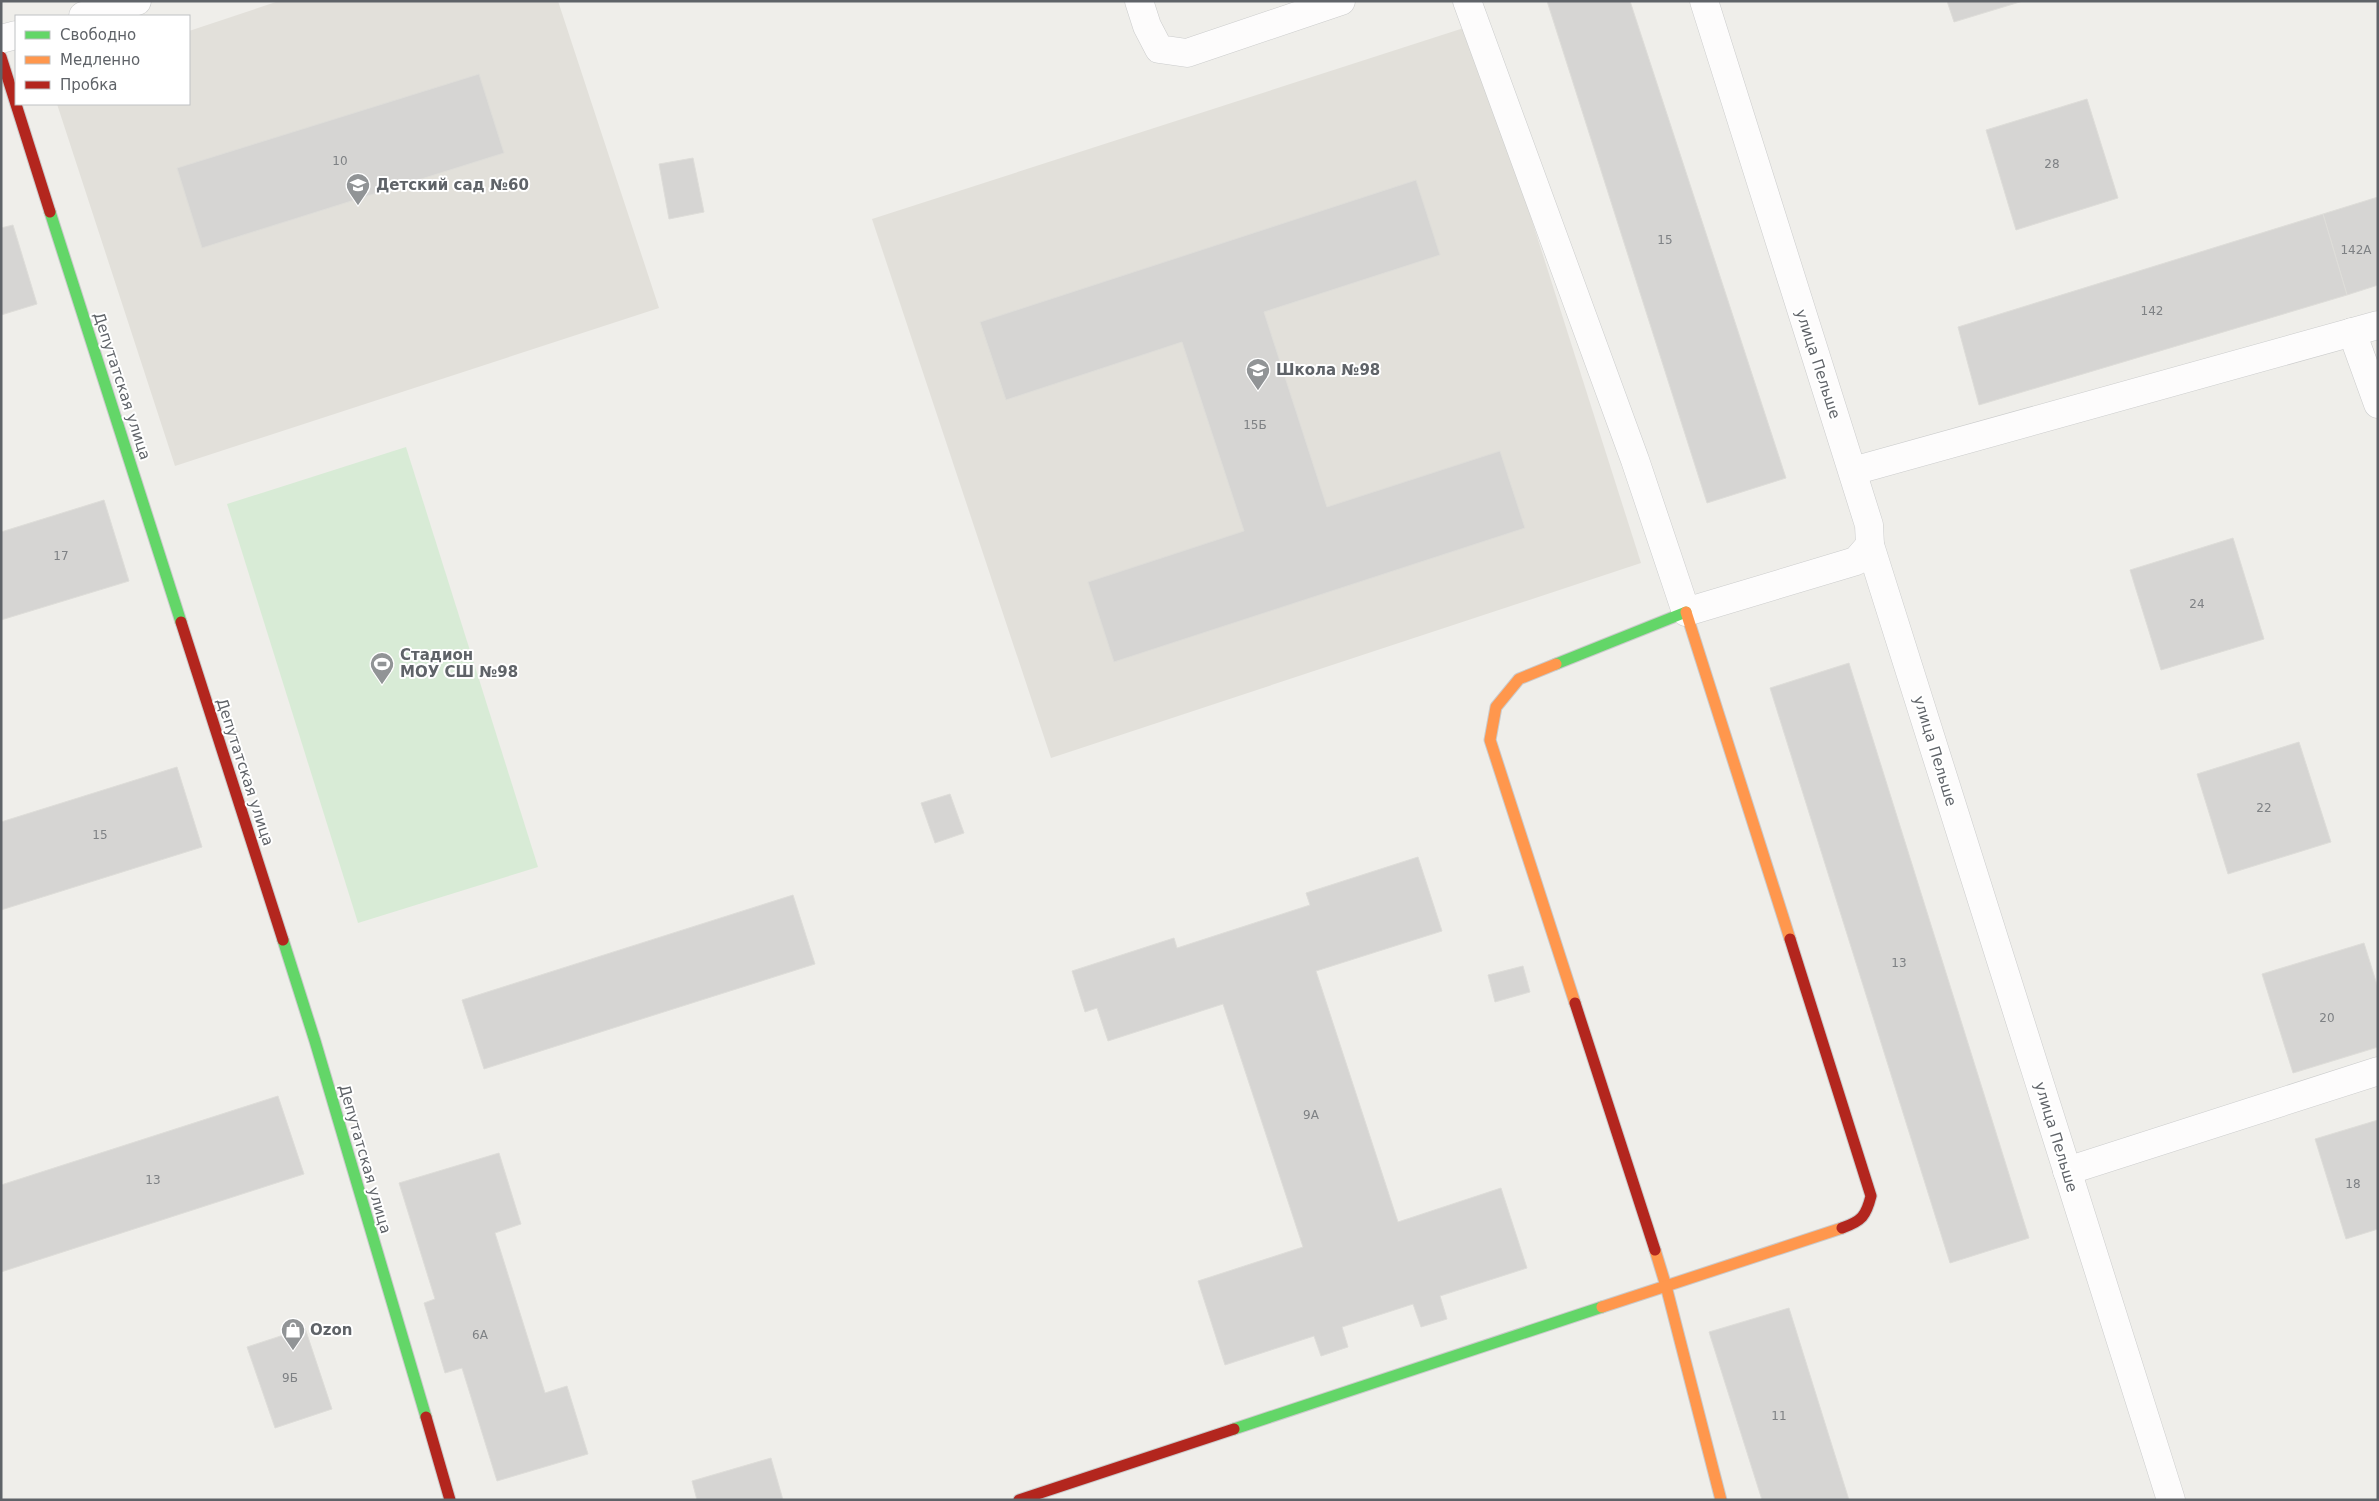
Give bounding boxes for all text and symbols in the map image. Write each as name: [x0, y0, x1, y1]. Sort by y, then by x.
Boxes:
legend: [15, 15, 190, 105]
text: Свободно: [60, 26, 136, 44]
text: Медленно: [60, 51, 140, 69]
text: Пробка: [60, 76, 117, 94]
house number: 10: [332, 154, 348, 168]
house number: 28: [2044, 157, 2060, 171]
school or university icon: Детский сад №60: [345, 172, 371, 206]
place label: Детский сад №60: [376, 176, 529, 194]
house number: 15: [1657, 233, 1673, 247]
house number: 142А: [2340, 243, 2372, 257]
house number: 142: [2141, 304, 2163, 318]
street label: улица Пельше: [1792, 307, 1844, 421]
street label: Депутатская улица: [90, 310, 154, 462]
school or university icon: Школа №98: [1245, 357, 1271, 391]
place label: Школа №98: [1276, 361, 1380, 379]
house number: 15Б: [1243, 418, 1267, 432]
house number: 17: [53, 549, 69, 563]
house number: 24: [2189, 597, 2205, 611]
place label: Стадион МОУ СШ №98: [400, 646, 518, 681]
sports icon: Стадион МОУ СШ №98: [369, 651, 395, 685]
street label: улица Пельше: [1910, 694, 1960, 808]
street label: Депутатская улица: [213, 696, 277, 848]
house number: 22: [2256, 801, 2272, 815]
house number: 15: [92, 828, 108, 842]
house number: 13: [1891, 956, 1907, 970]
house number: 20: [2319, 1011, 2335, 1025]
street label: улица Пельше: [2031, 1080, 2081, 1194]
street label: Депутатская улица: [335, 1082, 395, 1236]
house number: 9А: [1303, 1108, 1320, 1122]
house number: 13: [145, 1173, 161, 1187]
house number: 18: [2345, 1177, 2361, 1191]
shop icon: Ozon: [280, 1317, 306, 1351]
place label: Ozon: [310, 1321, 352, 1339]
house number: 6А: [472, 1328, 489, 1342]
house number: 9Б: [282, 1371, 298, 1385]
house number: 11: [1771, 1409, 1787, 1423]

